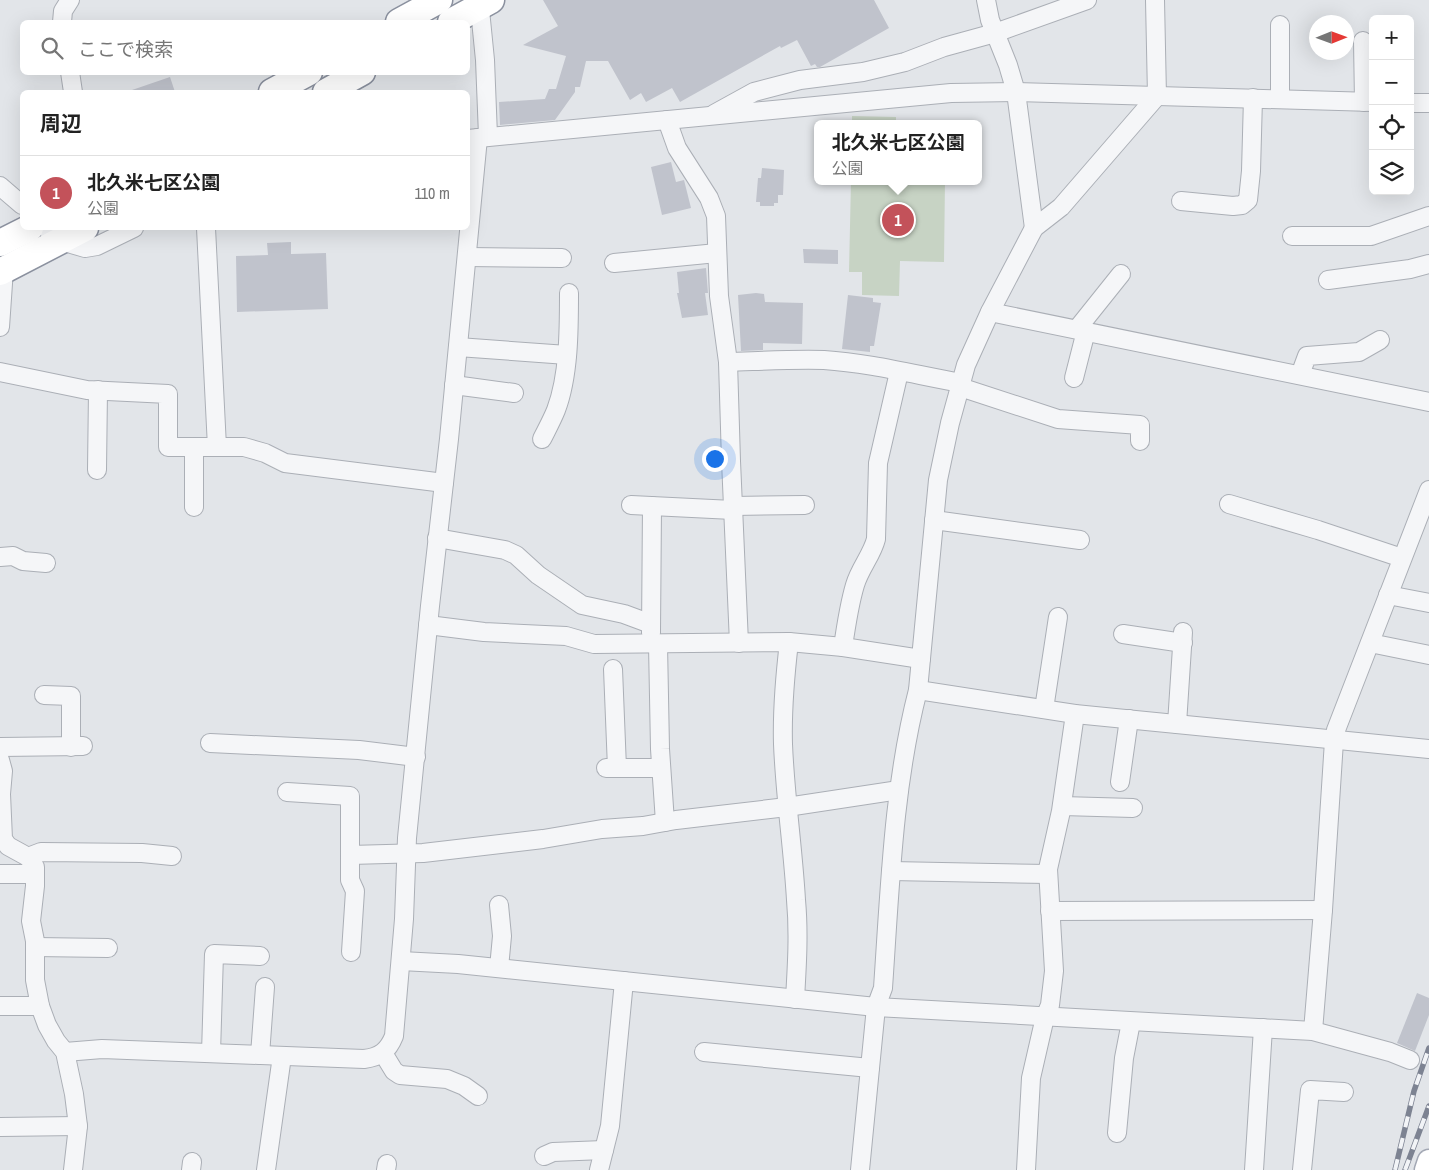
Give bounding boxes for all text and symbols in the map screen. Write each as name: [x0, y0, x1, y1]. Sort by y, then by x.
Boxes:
north arrow: [1309, 15, 1354, 60]
map controls: [1369, 15, 1414, 195]
button: +: [1369, 15, 1414, 60]
search box: [20, 20, 470, 75]
icon: search: [38, 34, 66, 62]
text: ここで検索: [78, 36, 173, 62]
button: −: [1369, 60, 1414, 105]
button: locate: [1369, 105, 1414, 150]
text: 周辺: [40, 109, 82, 138]
popup: [814, 120, 982, 185]
text: 北久米七区公園: [831, 129, 965, 155]
button: layers: [1369, 150, 1414, 195]
text: 公園: [831, 157, 864, 179]
text: 北久米七区公園: [87, 169, 220, 195]
text: 1: [52, 182, 60, 204]
text: 110 m: [414, 182, 450, 204]
text: 公園: [87, 197, 119, 219]
pin: 1: [882, 201, 914, 239]
your location: [702, 446, 728, 472]

